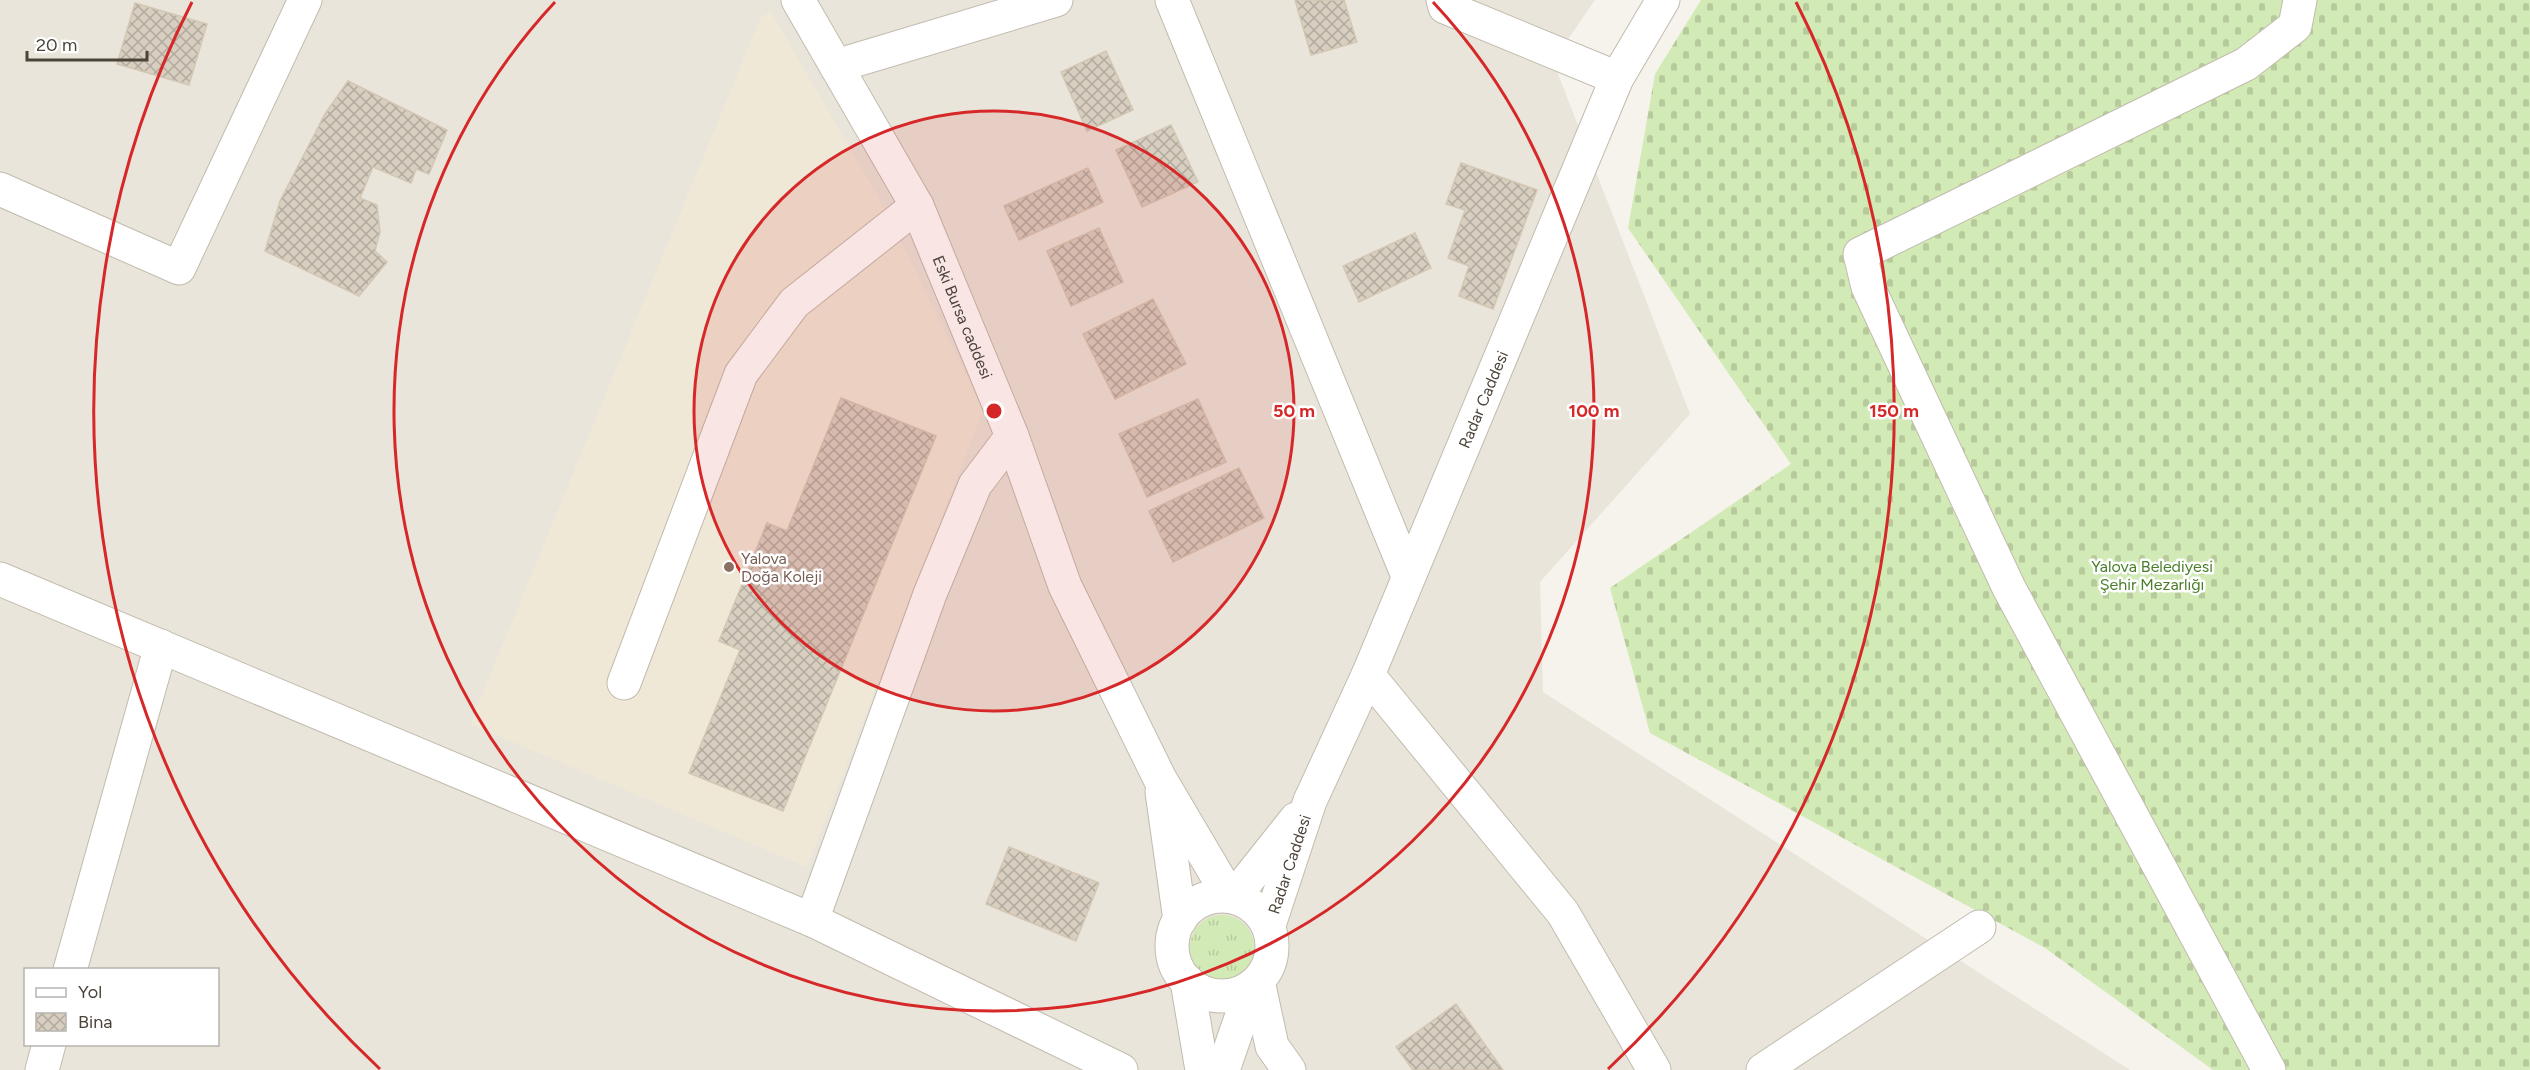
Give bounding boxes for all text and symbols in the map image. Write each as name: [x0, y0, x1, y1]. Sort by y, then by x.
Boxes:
scale bar: [27, 24, 147, 62]
text: 20 m: [36, 34, 77, 56]
street label: Eski Bursa caddesi: [928, 253, 996, 382]
street label: Radar Caddesi: [1455, 348, 1512, 451]
text: 50 m: [1273, 400, 1315, 422]
text: 100 m: [1569, 400, 1619, 422]
text: 150 m: [1869, 400, 1919, 422]
centre of rings: [984, 401, 1004, 421]
place label: Yalova Doğa Koleji: [741, 549, 822, 586]
park label: Yalova Belediyesi Şehir Mezarlığı: [2091, 557, 2213, 594]
marker: Yalova Doğa Koleji: [722, 560, 736, 574]
street label: Radar Caddesi: [1264, 812, 1315, 917]
legend: [24, 968, 219, 1046]
text: Yol: [78, 981, 102, 1003]
text: Bina: [78, 1011, 112, 1033]

